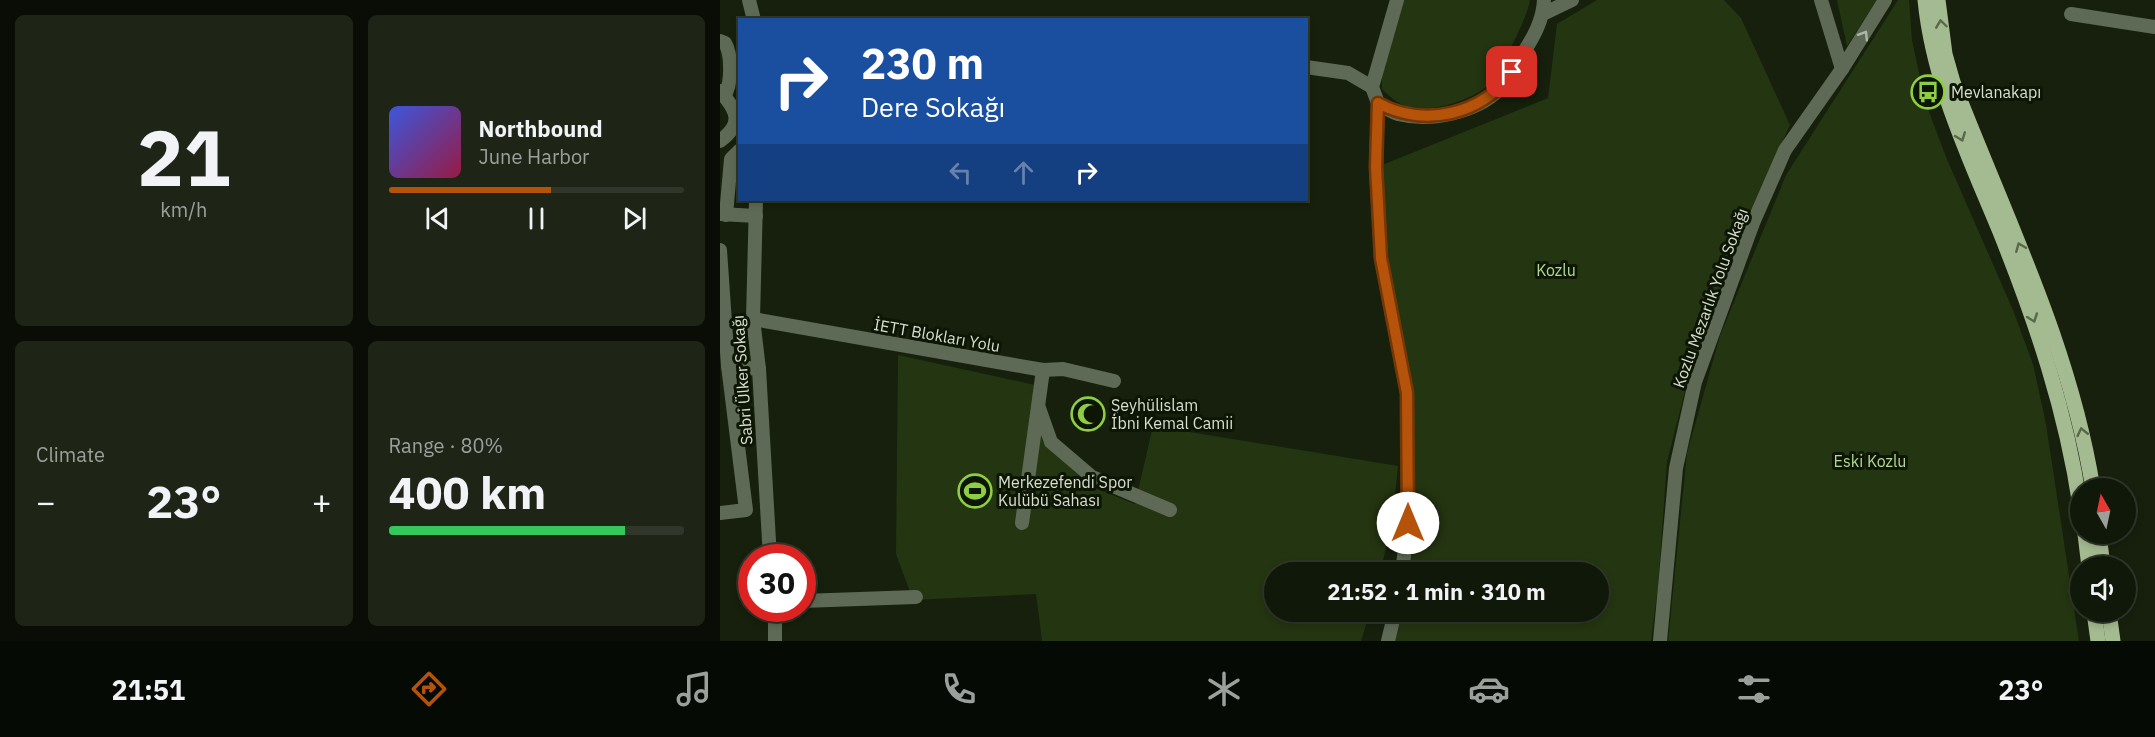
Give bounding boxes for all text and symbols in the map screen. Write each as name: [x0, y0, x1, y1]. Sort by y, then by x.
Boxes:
one-way arrow: [1935, 20, 1948, 29]
one-way arrow: [1856, 30, 1867, 41]
text: 230 m: [861, 36, 984, 91]
icon: right: [762, 42, 840, 120]
pin: [1486, 46, 1537, 97]
icon: arrive: [1495, 55, 1528, 88]
bus stop icon: Mevlanakapı: [1910, 74, 1946, 110]
place label: Mevlanakapı: [1951, 82, 2041, 102]
text: Dere Sokağı: [861, 89, 1005, 124]
text: 21: [137, 106, 231, 207]
text: Northbound: [479, 114, 603, 143]
one-way arrow: [1954, 131, 1966, 142]
text: June Harbor: [479, 143, 589, 170]
icon: left: [944, 156, 977, 189]
icon: ahead: [1007, 156, 1040, 189]
icon: right: [1070, 156, 1103, 189]
text: km/h: [160, 196, 207, 223]
icon: previous: [421, 202, 454, 235]
icon: pause: [520, 202, 553, 235]
icon: next: [618, 202, 651, 235]
street label: Kozlu Mezarlık Yolu Sokağı: [1668, 205, 1752, 391]
one-way arrow: [2015, 242, 2027, 253]
park label: Kozlu: [1536, 260, 1576, 280]
one-way arrow: [2026, 313, 2039, 323]
street label: Sabri Ülker Sokağı: [727, 314, 757, 446]
street label: İETT Blokları Yolu: [872, 314, 1002, 356]
place label: Şeyhülislam İbni Kemal Camii: [1111, 395, 1233, 433]
mosque icon: Şeyhülislam İbni Kemal Camii: [1070, 396, 1106, 432]
one-way arrow: [2076, 427, 2089, 437]
text: Range · 80%: [389, 432, 503, 459]
text: Climate: [36, 441, 105, 468]
park label: Eski Kozlu: [1834, 451, 1906, 471]
text: 400 km: [389, 463, 546, 521]
text: 23°: [146, 472, 221, 530]
place label: Merkezefendi Spor Kulübü Sahası: [998, 472, 1132, 510]
sports icon: Merkezefendi Spor Kulübü Sahası: [957, 473, 993, 509]
north arrow: [2070, 478, 2136, 544]
map controls: [2070, 478, 2136, 622]
text: −: [36, 480, 56, 523]
text: +: [312, 480, 332, 523]
position arrow: [1376, 491, 1440, 555]
speed limit sign: 30: [738, 544, 816, 622]
button: sound: [2070, 556, 2136, 622]
text: 21:52 · 1 min · 310 m: [1327, 577, 1546, 606]
icon: directions: [408, 668, 450, 710]
icon: music: [673, 668, 715, 710]
icon: phone: [938, 668, 980, 710]
icon: climate: [1203, 668, 1245, 710]
icon: car: [1468, 668, 1510, 710]
icon: filters: [1733, 668, 1775, 710]
text: 21:51: [112, 672, 185, 707]
text: 23°: [1998, 672, 2043, 707]

